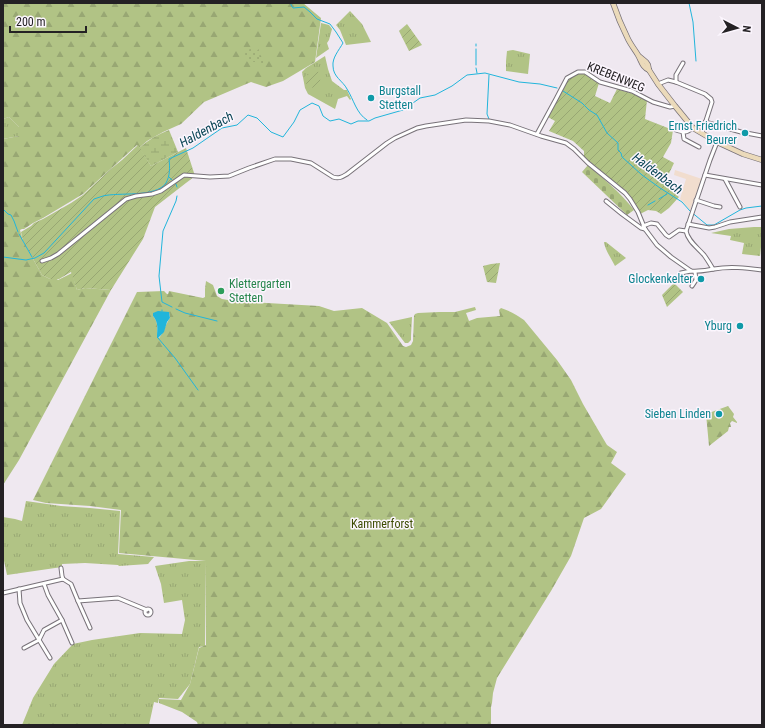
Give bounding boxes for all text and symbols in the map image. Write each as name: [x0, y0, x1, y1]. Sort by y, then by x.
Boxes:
scale bar: [10, 8, 86, 34]
north arrow: [717, 8, 757, 48]
text: 200 m: [16, 15, 46, 29]
text: N: [740, 25, 753, 33]
street label: KREBENWEG: [585, 59, 647, 95]
place label: Burgstall Stetten: [379, 84, 421, 112]
marker: Burgstall Stetten: [366, 93, 376, 103]
water label: Haldenbach: [177, 109, 236, 150]
place label: Ernst Friedrich Beurer: [668, 119, 737, 147]
marker: Ernst Friedrich Beurer: [740, 128, 750, 138]
water label: Haldenbach: [630, 150, 686, 197]
place label: Glockenkelter: [628, 272, 693, 286]
marker: Glockenkelter: [696, 274, 706, 284]
place label: Klettergarten Stetten: [229, 277, 291, 305]
marker: Klettergarten Stetten: [216, 286, 226, 296]
place label: Yburg: [705, 319, 732, 333]
marker: Yburg: [735, 321, 745, 331]
place label: Sieben Linden: [645, 407, 711, 421]
marker: Sieben Linden: [714, 409, 724, 419]
park label: Kammerforst: [351, 517, 414, 531]

